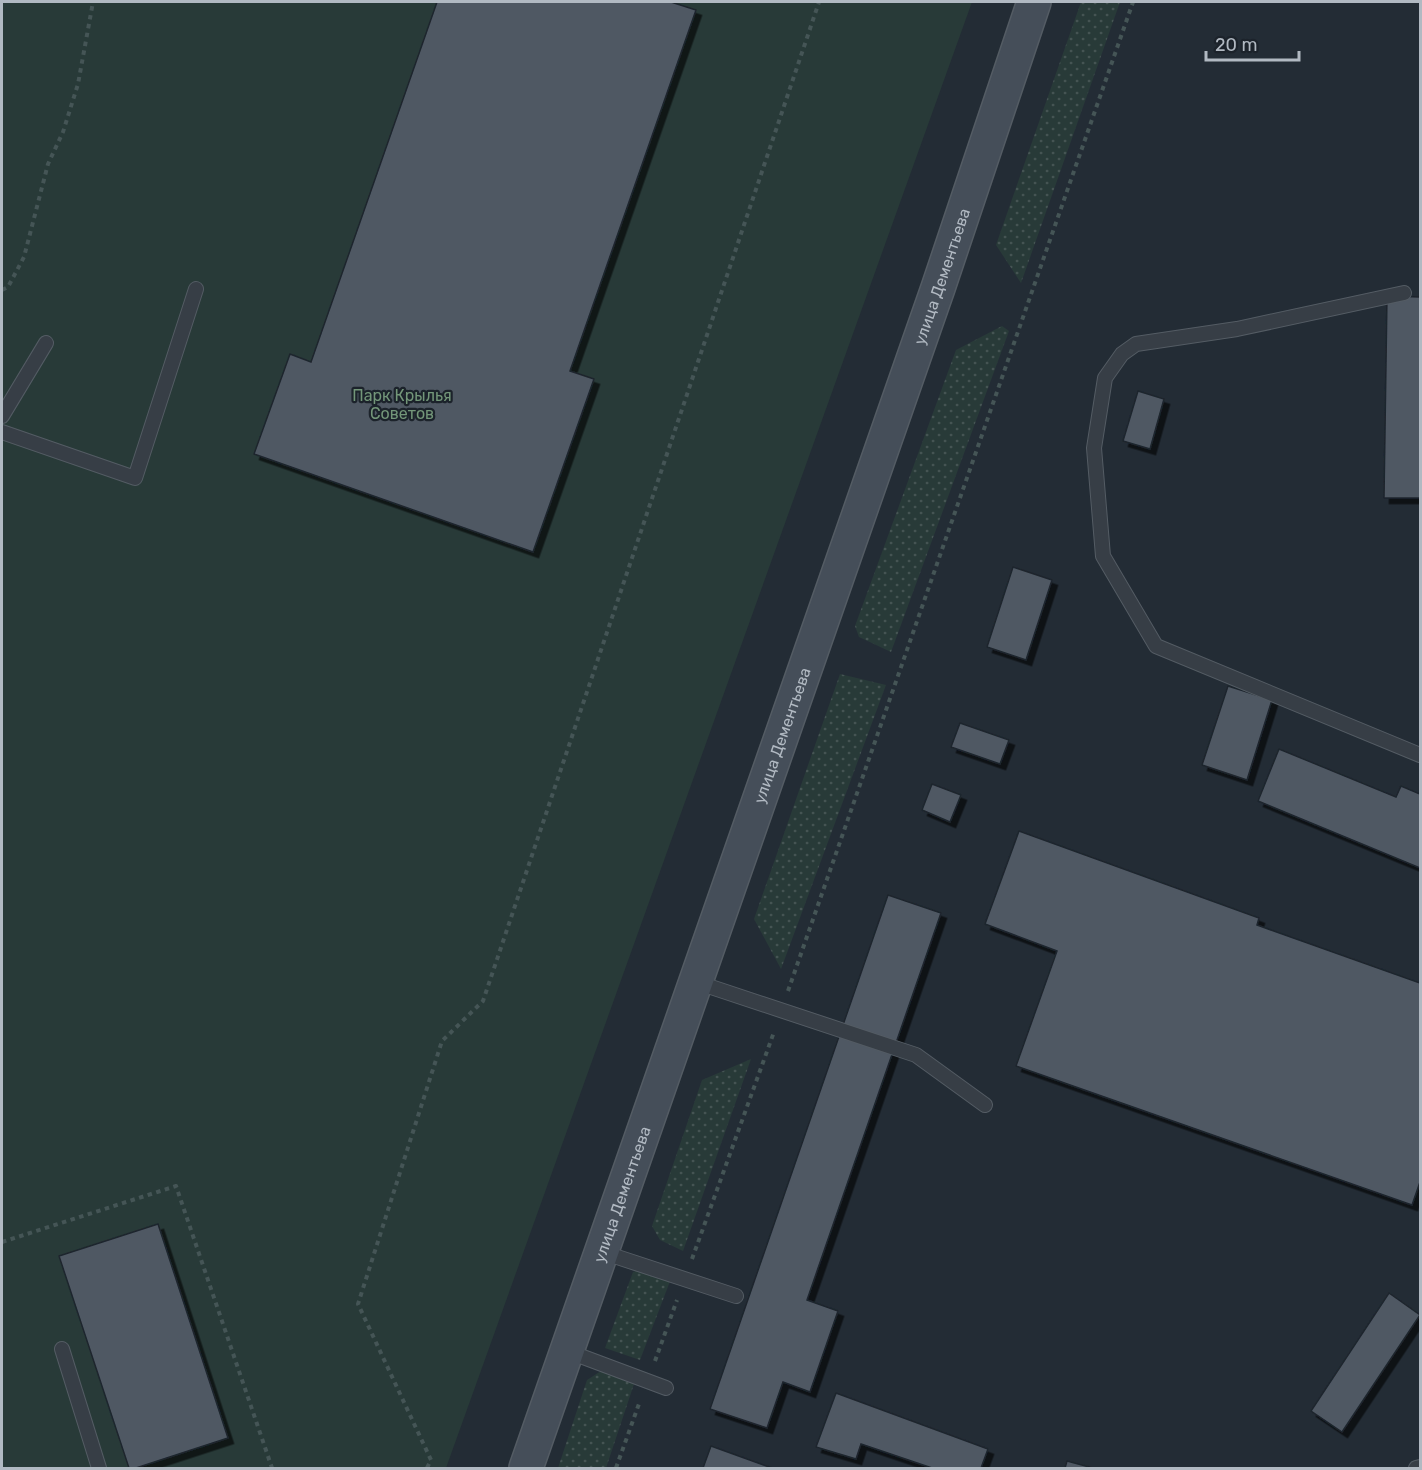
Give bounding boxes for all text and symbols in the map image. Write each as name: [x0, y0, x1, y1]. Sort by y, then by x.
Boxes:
scale bar: [1206, 24, 1299, 62]
text: 20 m: [1215, 34, 1257, 56]
street label: улица Дементьева: [910, 206, 974, 347]
park label: Парк Крылья Советов: [352, 386, 452, 423]
street label: улица Дементьева: [750, 665, 815, 806]
street label: улица Дементьева: [590, 1124, 655, 1265]

